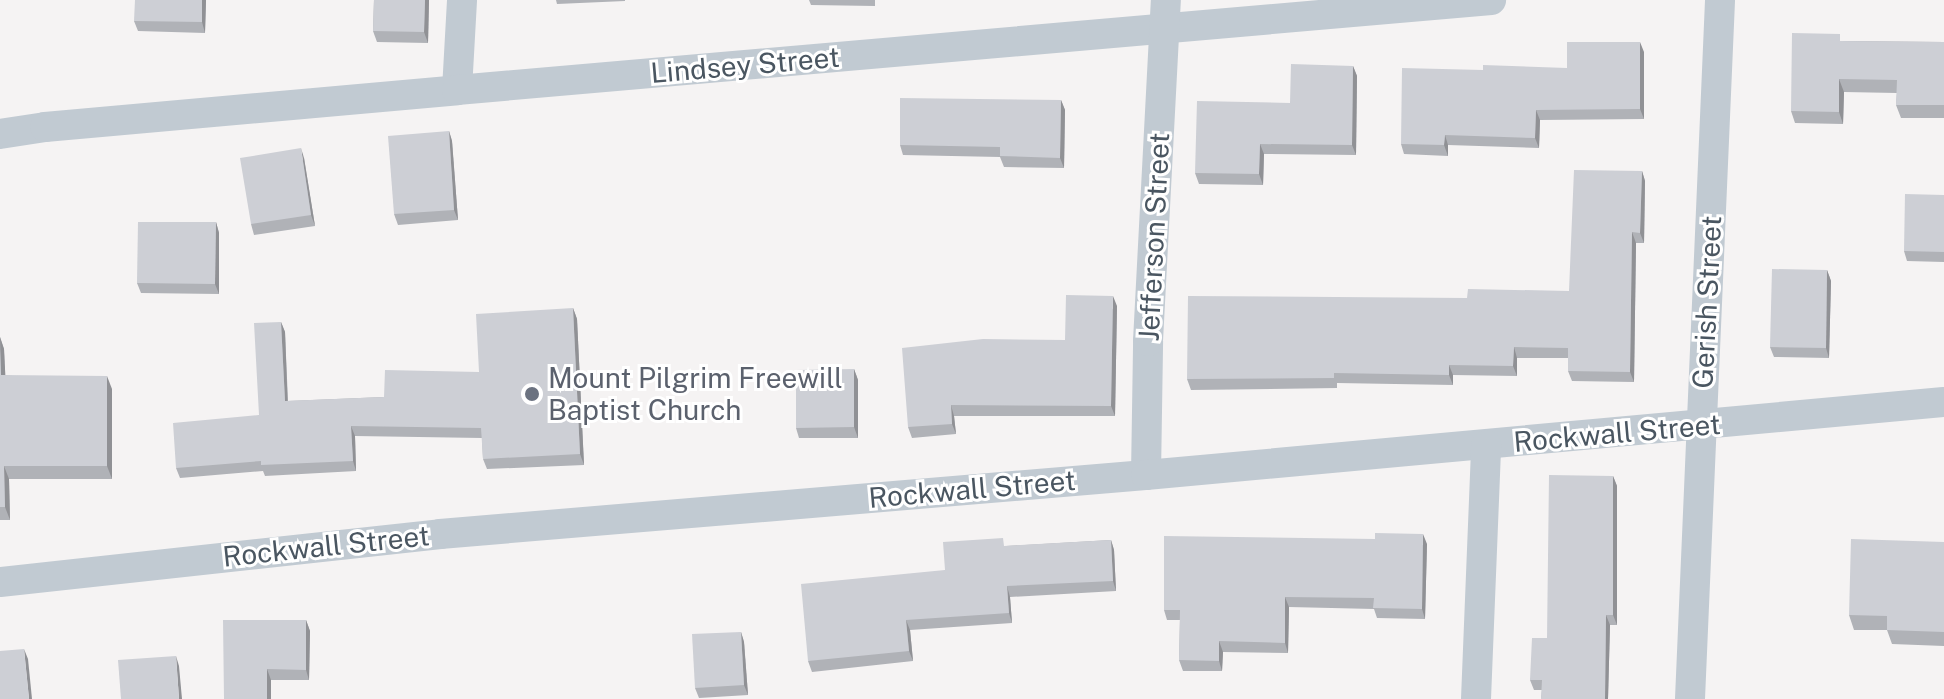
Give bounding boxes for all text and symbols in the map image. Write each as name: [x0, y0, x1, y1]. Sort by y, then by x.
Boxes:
street label: Lindsey Street: [649, 40, 841, 90]
street label: Jefferson Street: [1132, 132, 1176, 342]
street label: Gerish Street: [1686, 215, 1728, 389]
place label: Mount Pilgrim Freewill Baptist Church: [548, 361, 843, 427]
marker: Mount Pilgrim Freewill Baptist Church: [523, 385, 541, 403]
street label: Rockwall Street: [1512, 407, 1722, 459]
street label: Rockwall Street: [867, 463, 1077, 515]
street label: Rockwall Street: [221, 518, 431, 574]

